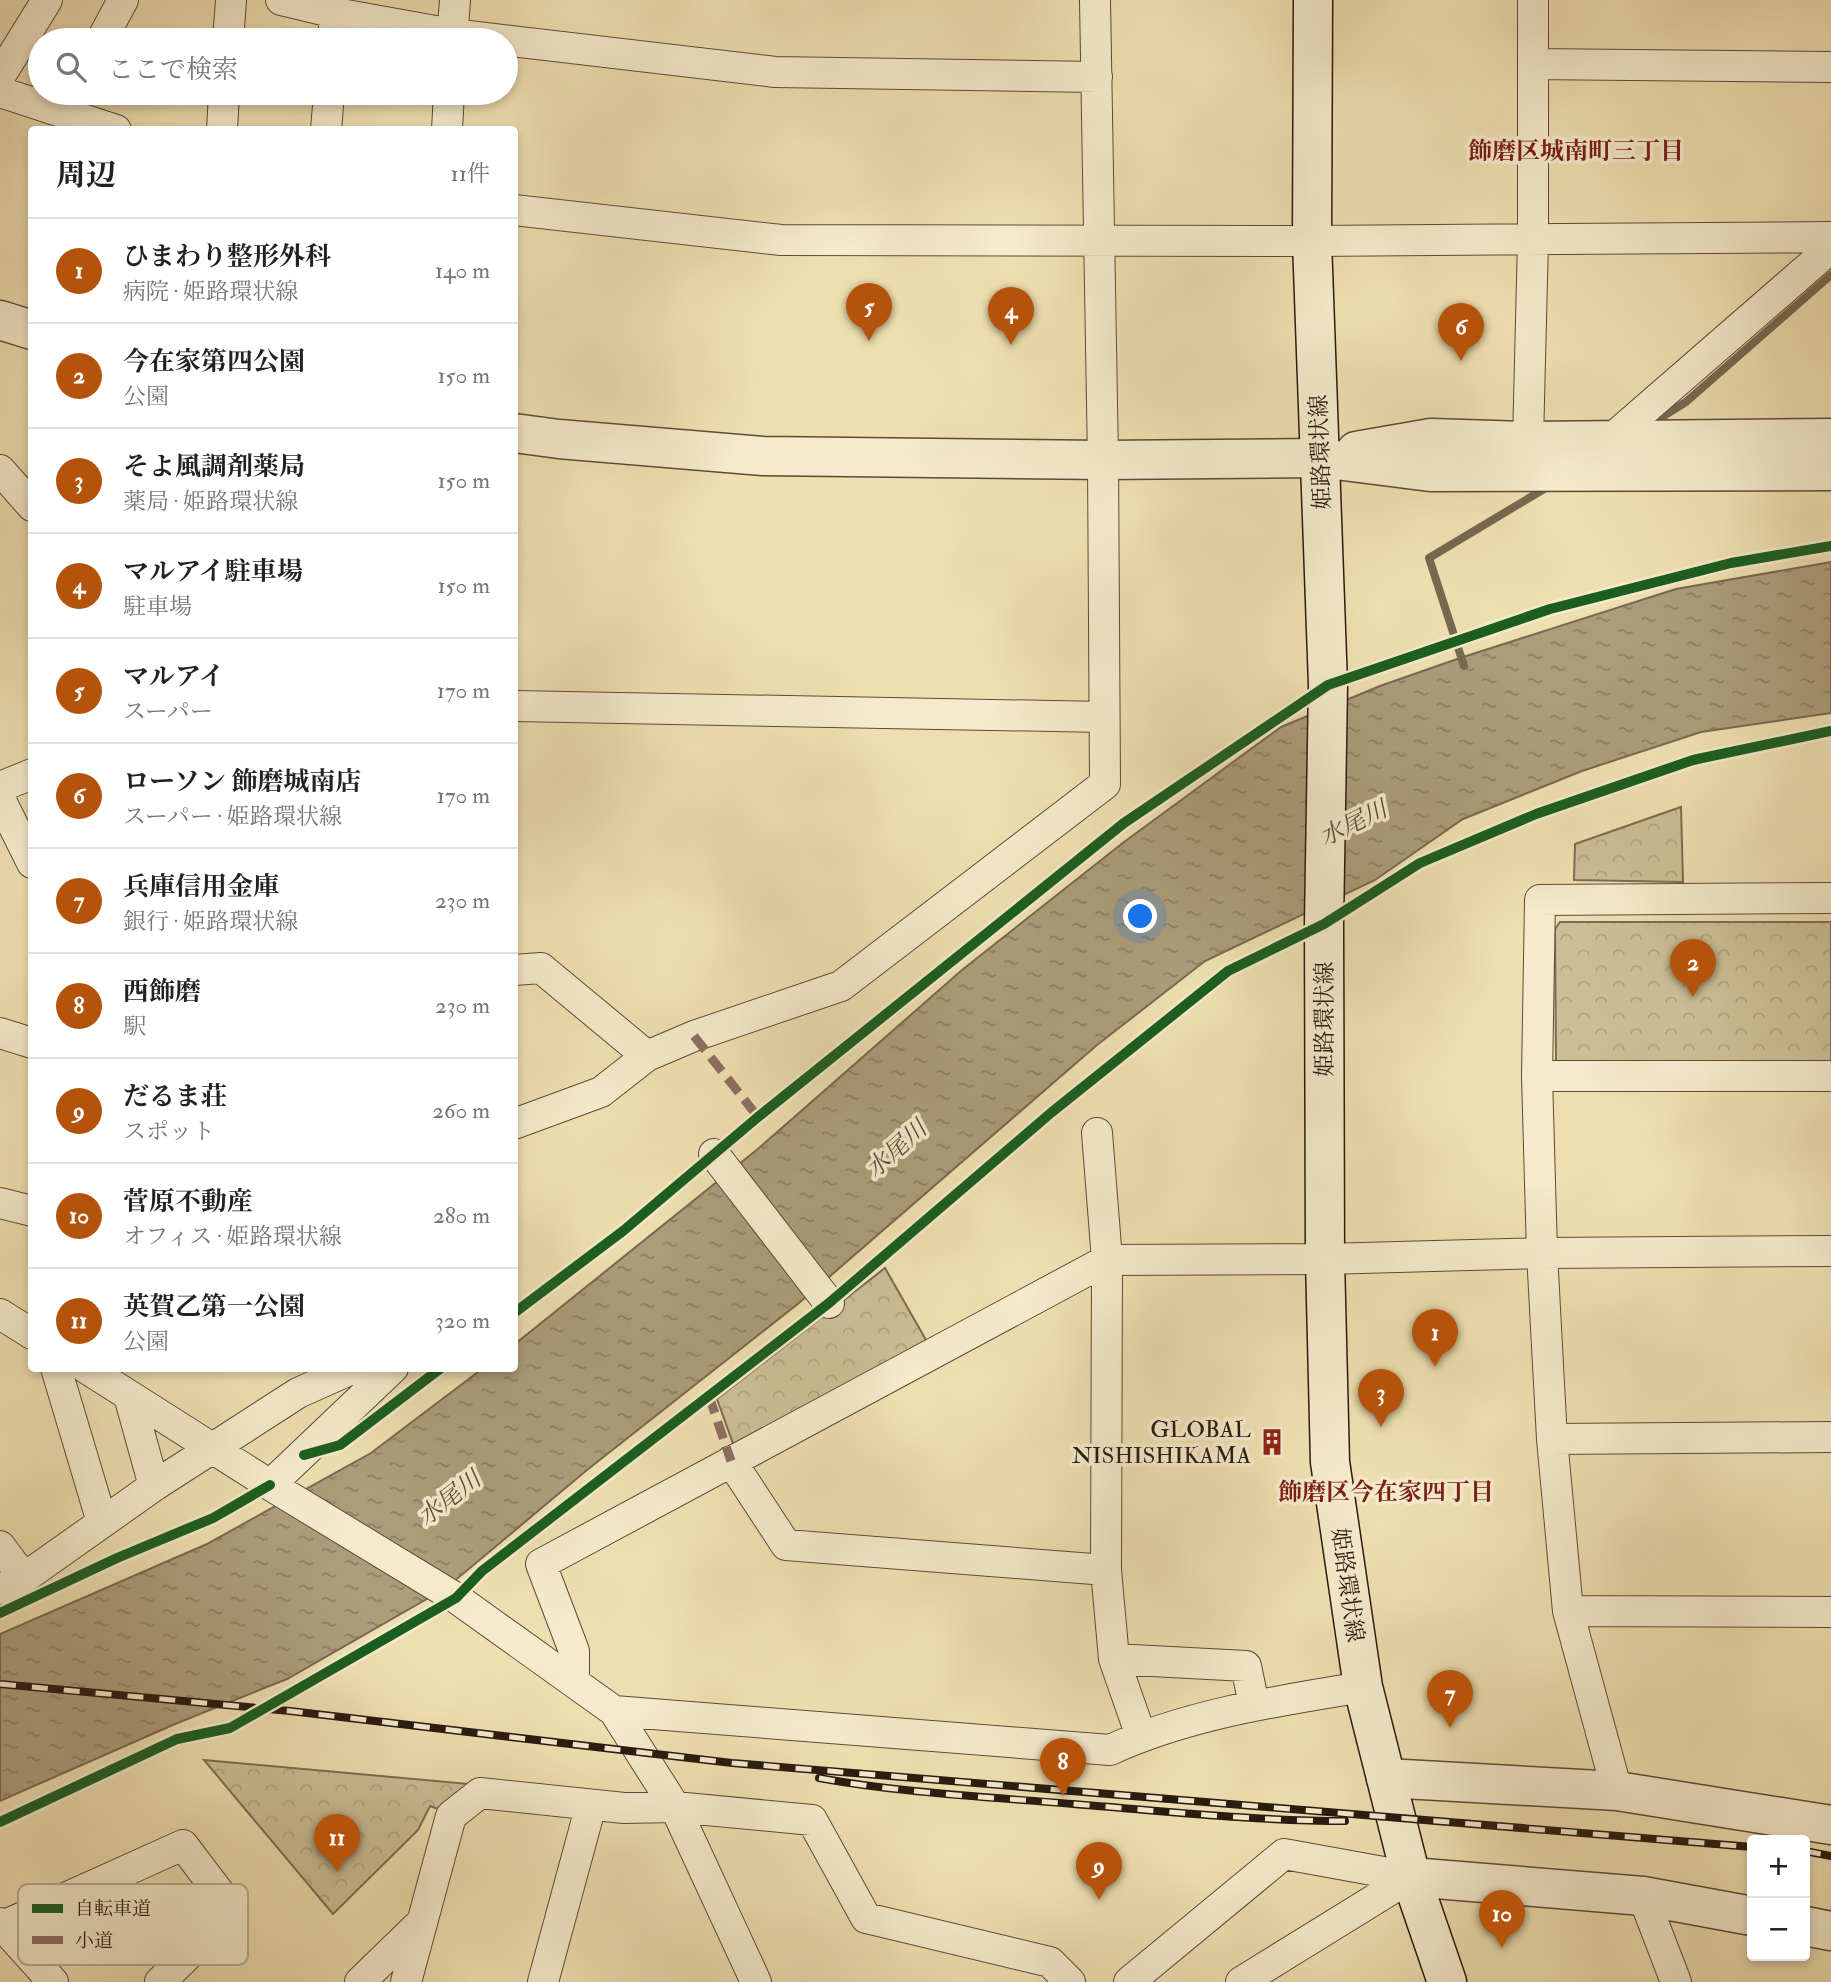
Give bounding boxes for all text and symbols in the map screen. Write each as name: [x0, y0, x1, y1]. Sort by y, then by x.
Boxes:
search box: [28, 28, 518, 105]
icon: search: [52, 48, 90, 86]
text: ここで検索: [108, 54, 238, 86]
district label: 飾磨区城南町三丁目: [1468, 136, 1684, 167]
text: 周辺: [56, 157, 116, 194]
text: 11件: [451, 159, 490, 188]
text: ひまわり整形外科: [123, 241, 331, 273]
text: 1: [75, 256, 83, 285]
text: 140 m: [435, 256, 490, 285]
text: 病院 · 姫路環状線: [123, 277, 298, 306]
pin: 5: [846, 283, 892, 341]
pin: 4: [988, 287, 1034, 345]
pin: 6: [1438, 303, 1484, 361]
text: 今在家第四公園: [123, 346, 305, 378]
text: 2: [73, 361, 85, 390]
text: 150 m: [437, 361, 490, 390]
text: 公園: [123, 382, 169, 411]
street label: 姫路環状線: [1304, 394, 1337, 510]
text: そよ風調剤薬局: [123, 451, 305, 483]
text: 3: [75, 466, 83, 495]
text: 150 m: [437, 466, 490, 495]
text: 薬局 · 姫路環状線: [123, 487, 298, 516]
text: マルアイ駐車場: [123, 556, 303, 588]
text: 4: [73, 571, 85, 600]
text: 150 m: [437, 571, 490, 600]
text: 駐車場: [123, 592, 192, 621]
text: マルアイ: [123, 661, 225, 693]
text: 5: [74, 676, 84, 705]
text: 170 m: [437, 676, 490, 705]
text: スーパー: [123, 697, 213, 726]
text: ローソン 飾磨城南店: [123, 766, 361, 798]
text: 6: [73, 781, 85, 810]
text: 170 m: [437, 781, 490, 810]
water label: 水尾川: [1314, 792, 1395, 853]
text: スーパー · 姫路環状線: [123, 802, 342, 831]
text: 兵庫信用金庫: [123, 871, 279, 903]
text: 7: [74, 886, 84, 915]
text: 230 m: [435, 886, 490, 915]
your location: [1123, 899, 1157, 933]
text: 銀行 · 姫路環状線: [123, 907, 298, 936]
pin: 2: [1670, 939, 1716, 997]
street label: 姫路環状線: [1310, 962, 1339, 1077]
text: 西飾磨: [123, 976, 201, 1008]
text: 8: [74, 991, 84, 1020]
text: 230 m: [435, 991, 490, 1020]
text: 駅: [123, 1012, 146, 1041]
text: だるま荘: [123, 1081, 227, 1113]
text: 9: [73, 1096, 85, 1125]
text: 260 m: [432, 1096, 490, 1125]
water label: 水尾川: [859, 1112, 936, 1185]
text: スポット: [123, 1117, 215, 1146]
text: 菅原不動産: [123, 1186, 253, 1218]
text: 10: [69, 1201, 89, 1230]
text: 280 m: [433, 1201, 490, 1230]
text: オフィス · 姫路環状線: [123, 1222, 342, 1251]
text: 英賀乙第一公園: [123, 1291, 305, 1323]
text: 11: [71, 1306, 87, 1335]
text: 320 m: [435, 1306, 490, 1335]
pin: 1: [1412, 1309, 1458, 1367]
text: 公園: [123, 1327, 169, 1356]
pin: 3: [1358, 1369, 1404, 1427]
place label: GLOBAL NISHISHIKAMA: [1072, 1415, 1251, 1470]
building icon: GLOBAL NISHISHIKAMA: [1257, 1427, 1287, 1457]
water label: 水尾川: [411, 1462, 490, 1533]
district label: 飾磨区今在家四丁目: [1278, 1477, 1494, 1508]
street label: 姫路環状線: [1325, 1526, 1370, 1644]
pin: 7: [1427, 1670, 1473, 1728]
pin: 8: [1040, 1738, 1086, 1796]
pin: 11: [314, 1814, 360, 1872]
map controls: [1747, 1835, 1810, 1961]
button: +: [1747, 1835, 1810, 1898]
pin: 9: [1076, 1842, 1122, 1900]
legend: [18, 1884, 248, 1965]
pin: 10: [1479, 1890, 1525, 1948]
text: 自転車道: [75, 1897, 151, 1921]
button: −: [1747, 1898, 1810, 1961]
text: 小道: [75, 1929, 113, 1953]

